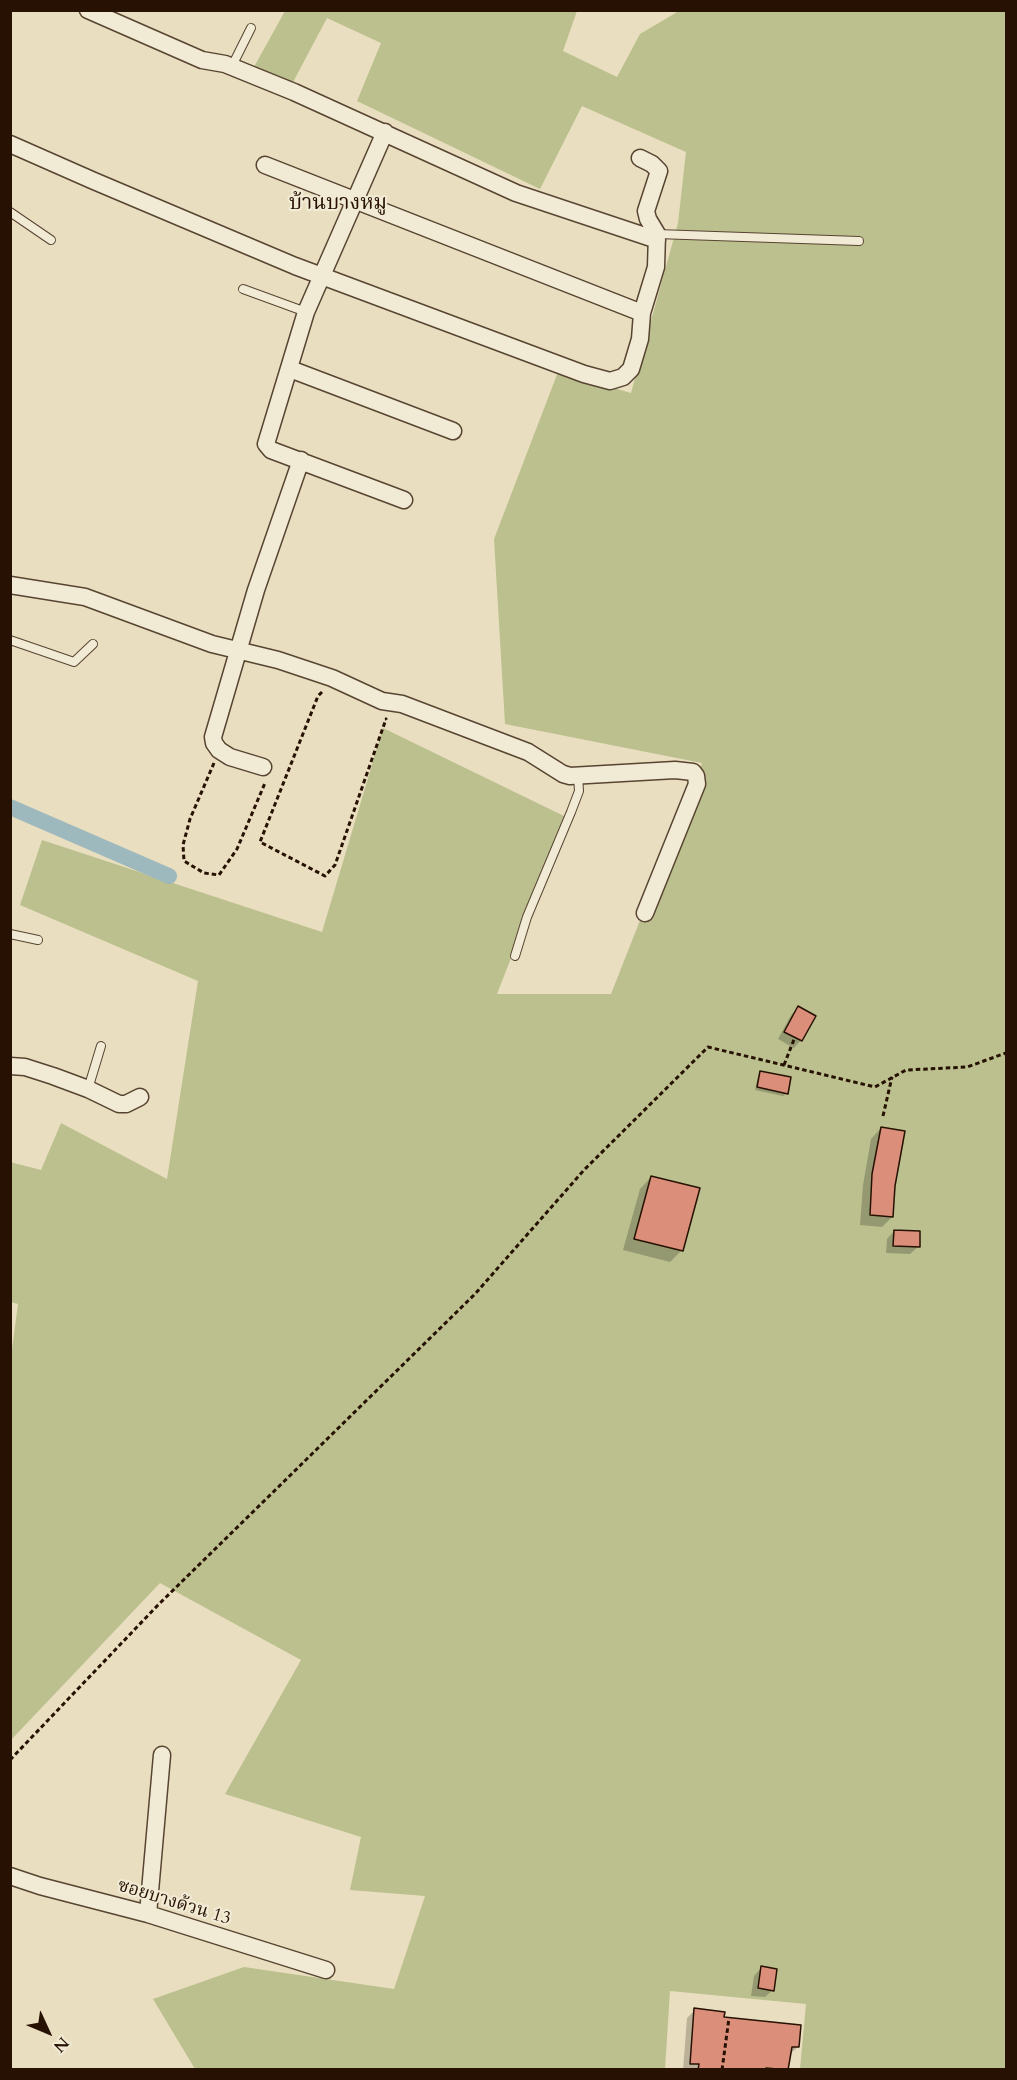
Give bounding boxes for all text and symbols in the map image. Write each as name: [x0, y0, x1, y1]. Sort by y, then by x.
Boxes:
district label: บ้านบางหมู: [289, 191, 387, 217]
street label: ซอยบางด้วน 13: [115, 1876, 233, 1930]
north arrow: [18, 2002, 78, 2062]
text: N: [48, 2032, 74, 2057]

